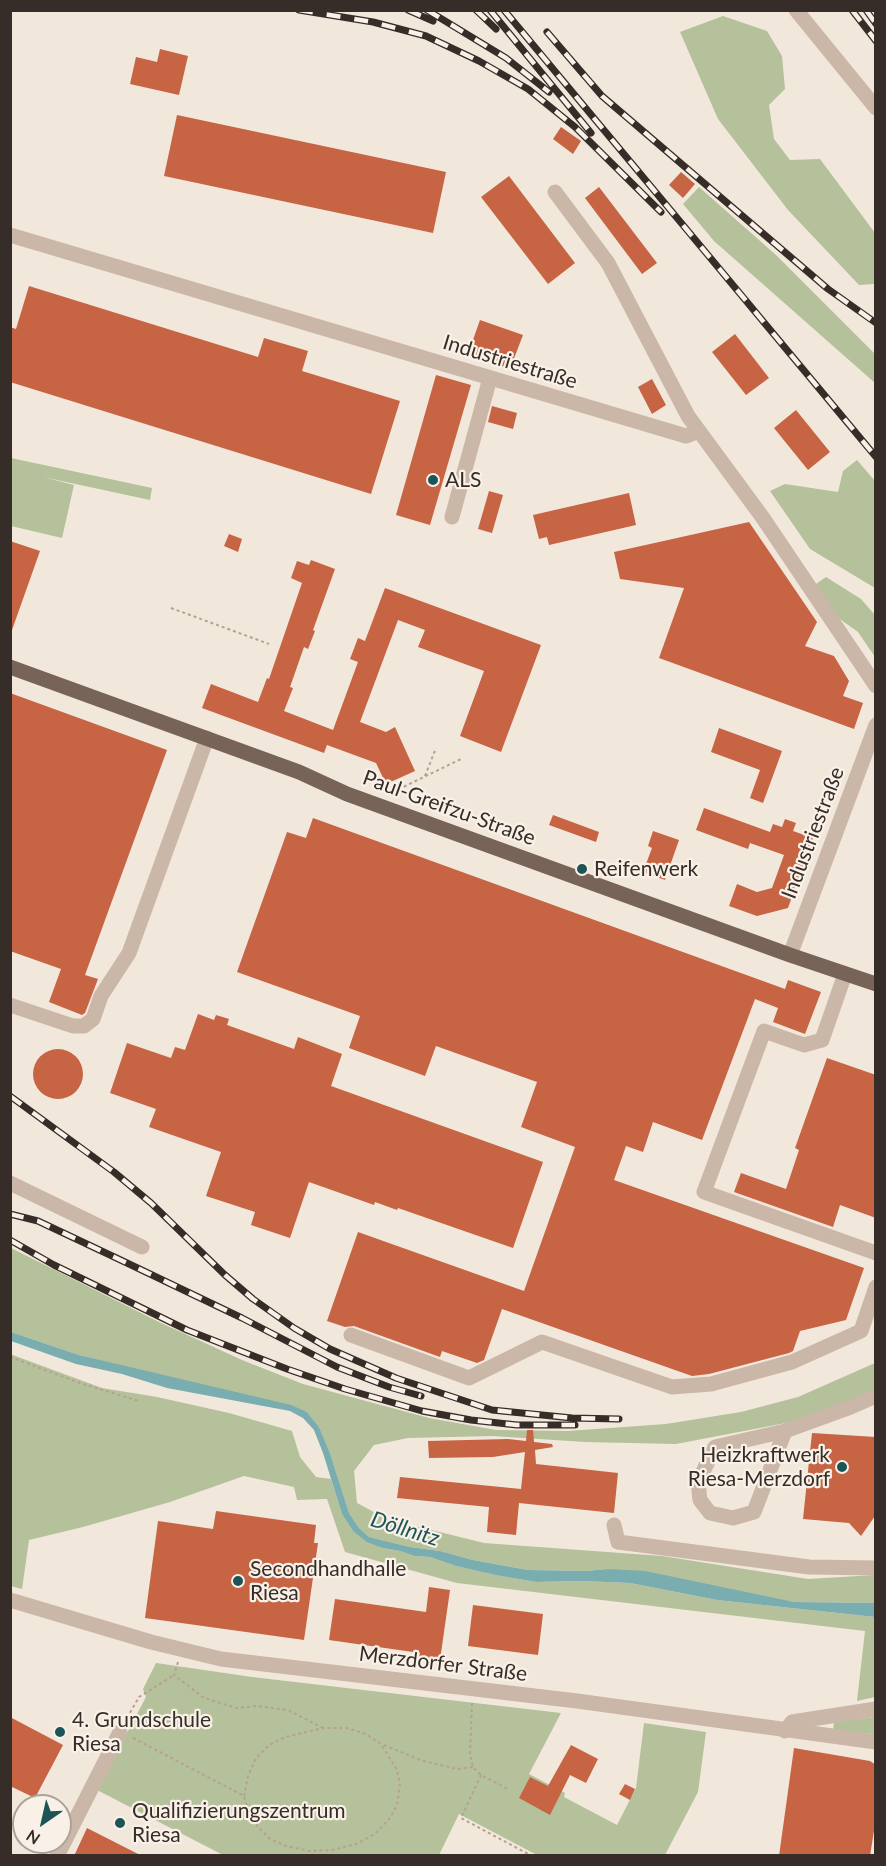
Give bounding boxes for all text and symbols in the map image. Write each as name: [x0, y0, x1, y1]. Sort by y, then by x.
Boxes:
street label: Industriestraße: [440, 330, 580, 394]
place label: ALS: [445, 467, 481, 493]
marker: ALS: [426, 473, 440, 487]
street label: Industriestraße: [776, 764, 850, 902]
street label: Paul-Greifzu-Straße: [359, 765, 539, 851]
place label: Reifenwerk: [594, 856, 698, 882]
marker: Reifenwerk: [575, 862, 589, 876]
place label: Heizkraftwerk Riesa-Merzdorf: [688, 1442, 830, 1492]
marker: Heizkraftwerk Riesa-Merzdorf: [835, 1460, 849, 1474]
water label: Döllnitz: [367, 1506, 443, 1552]
place label: Secondhandhalle Riesa: [250, 1556, 406, 1606]
marker: Secondhandhalle Riesa: [231, 1574, 245, 1588]
street label: Merzdorfer Straße: [357, 1641, 529, 1687]
place label: 4. Grundschule Riesa: [72, 1707, 211, 1757]
marker: 4. Grundschule Riesa: [53, 1725, 67, 1739]
north arrow: [12, 1794, 72, 1854]
place label: Qualifizierungszentrum Riesa: [132, 1798, 346, 1848]
marker: Qualifizierungszentrum Riesa: [113, 1816, 127, 1830]
text: N: [22, 1826, 43, 1849]

